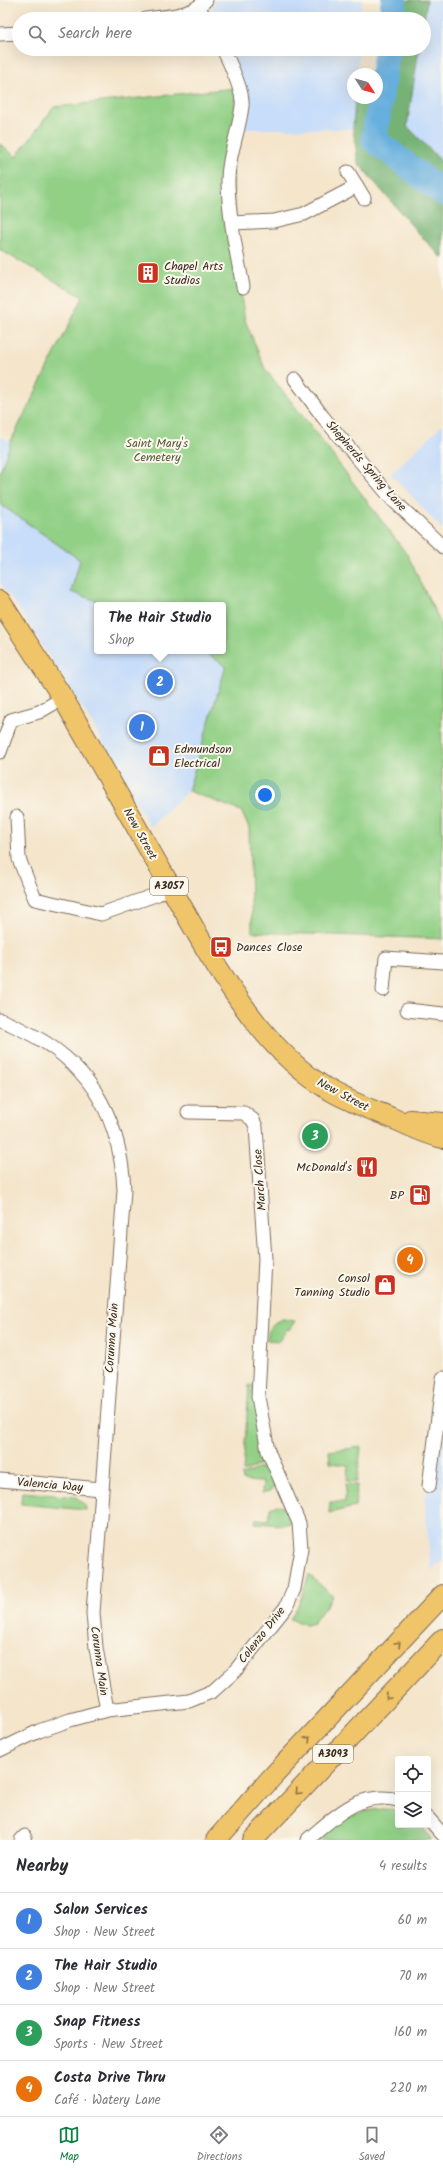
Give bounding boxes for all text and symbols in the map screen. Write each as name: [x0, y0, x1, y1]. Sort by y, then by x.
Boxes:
search box: [12, 12, 431, 56]
text: Search here: [58, 22, 132, 46]
icon: search: [26, 23, 48, 45]
north arrow: [347, 68, 383, 104]
place label: Chapel Arts Studios: [164, 257, 223, 290]
building icon: Chapel Arts Studios: [135, 260, 161, 286]
street label: Shepherds Spring Lane: [321, 416, 411, 516]
park label: Saint Mary's Cemetery: [126, 434, 188, 467]
popup: [94, 602, 226, 654]
text: The Hair Studio: [108, 606, 212, 630]
text: Shop: [108, 630, 134, 651]
pin: 2: [147, 667, 173, 697]
pin: 1: [129, 712, 155, 742]
place label: Edmundson Electrical: [174, 740, 232, 773]
shop icon: Edmundson Electrical: [146, 743, 172, 769]
your location: [255, 785, 275, 805]
street label: New Street: [118, 805, 162, 864]
road number: A3057: [150, 877, 188, 895]
bus stop icon: Dances Close: [208, 934, 234, 960]
place label: Dances Close: [236, 938, 303, 957]
street label: New Street: [313, 1073, 373, 1117]
pin: 3: [302, 1121, 328, 1151]
street label: March Close: [248, 1148, 272, 1211]
restaurant icon: McDonald's: [354, 1154, 380, 1180]
place label: McDonald's: [296, 1158, 352, 1177]
fuel station icon: BP: [407, 1182, 433, 1208]
place label: BP: [390, 1186, 404, 1205]
pin: 4: [397, 1245, 423, 1275]
place label: Consol Tanning Studio: [294, 1269, 370, 1302]
shop icon: Consol Tanning Studio: [372, 1272, 398, 1298]
street label: Corunna Main: [100, 1302, 124, 1374]
street label: Valencia Way: [16, 1473, 84, 1497]
street label: Colenzo Drive: [234, 1602, 291, 1668]
street label: Corunna Main: [85, 1625, 113, 1697]
one-way arrow: [393, 1641, 401, 1649]
one-way arrow: [385, 1692, 392, 1700]
one-way arrow: [303, 1736, 311, 1744]
road number: A3093: [313, 1745, 353, 1763]
map controls: [395, 1756, 431, 1828]
button: locate: [395, 1756, 431, 1792]
one-way arrow: [295, 1787, 303, 1795]
button: layers: [395, 1792, 431, 1828]
text: Nearby: [16, 1853, 68, 1880]
text: 4 results: [379, 1856, 427, 1877]
text: Salon Services: [54, 1898, 148, 1922]
text: 1: [27, 1910, 31, 1931]
text: 60 m: [398, 1910, 427, 1931]
text: Shop · New Street: [54, 1922, 155, 1943]
text: The Hair Studio: [54, 1954, 157, 1978]
text: 2: [25, 1966, 33, 1987]
text: 70 m: [399, 1966, 427, 1987]
text: Shop · New Street: [54, 1978, 155, 1999]
text: Snap Fitness: [54, 2010, 141, 2034]
text: 3: [25, 2022, 33, 2043]
text: 160 m: [394, 2022, 427, 2043]
text: Sports · New Street: [54, 2034, 163, 2055]
text: Costa Drive Thru: [54, 2066, 165, 2090]
text: 4: [25, 2078, 33, 2099]
text: 220 m: [390, 2078, 427, 2099]
text: Café · Watery Lane: [54, 2090, 161, 2111]
tab: Map: [58, 2124, 80, 2166]
tab: Directions: [197, 2124, 242, 2166]
tab: Saved: [359, 2124, 385, 2166]

